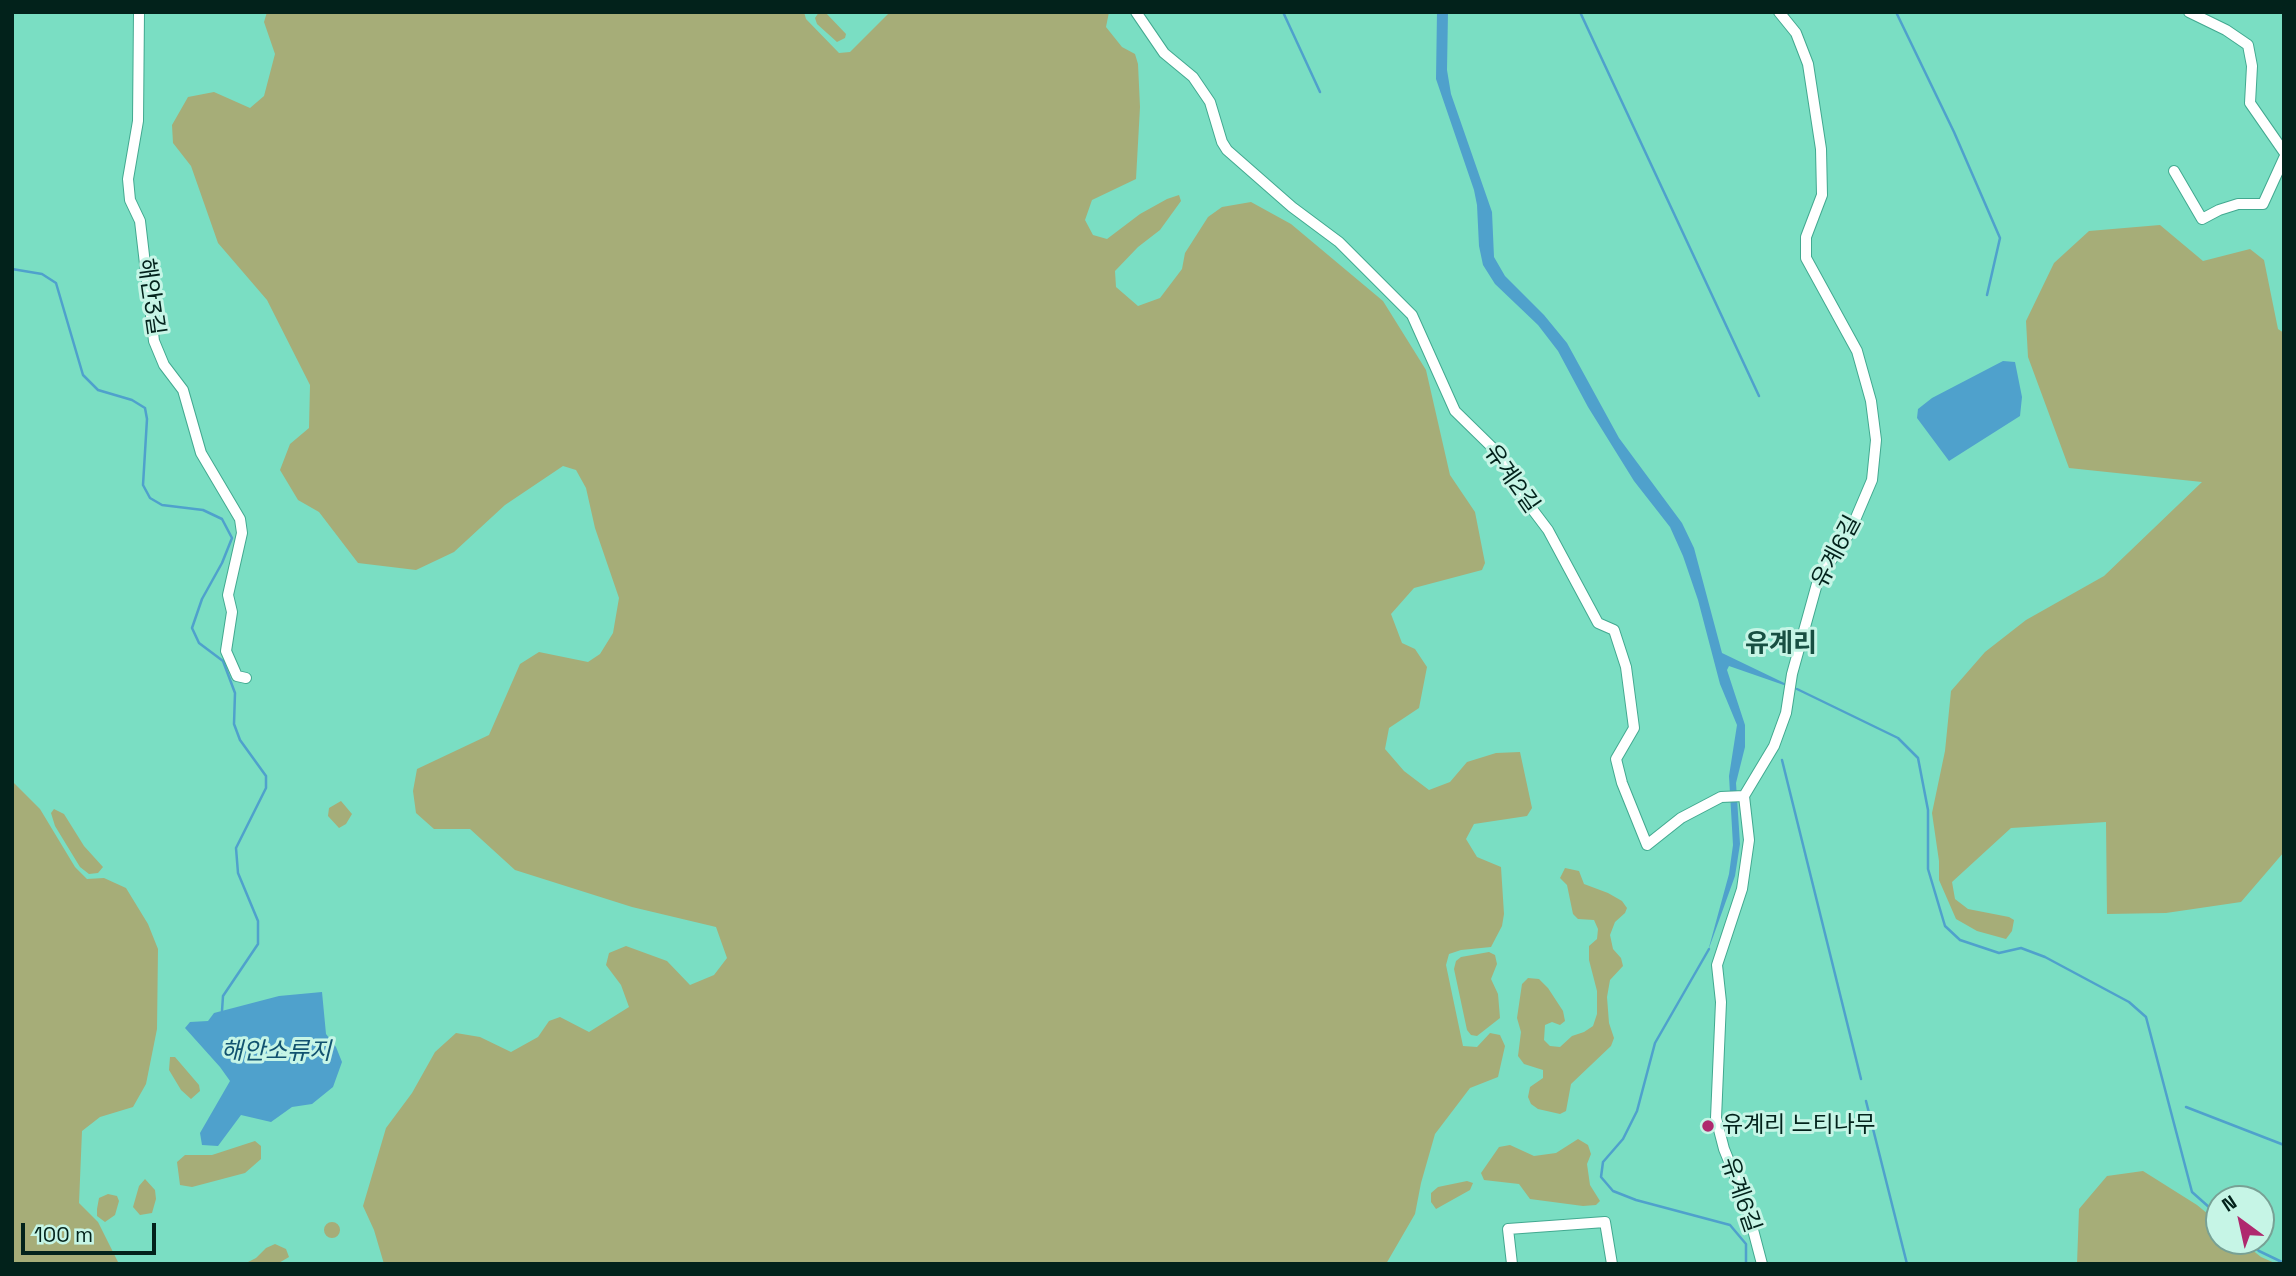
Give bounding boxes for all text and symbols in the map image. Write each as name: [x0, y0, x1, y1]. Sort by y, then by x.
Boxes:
street label: 해안3길: [131, 257, 169, 337]
street label: 유계2길: [1478, 439, 1544, 519]
street label: 유계6길: [1807, 511, 1867, 593]
district label: 유계리: [1745, 629, 1817, 661]
water label: 해안소류지: [221, 1038, 331, 1066]
place label: 유계리 느티나무: [1722, 1112, 1876, 1140]
marker: 유계리 느티나무: [1700, 1118, 1716, 1134]
street label: 유계6길: [1714, 1154, 1766, 1236]
north arrow: [2205, 1185, 2275, 1255]
text: N: [2217, 1190, 2242, 1218]
scale bar: [24, 1210, 159, 1254]
text: 100 m: [34, 1221, 93, 1248]

